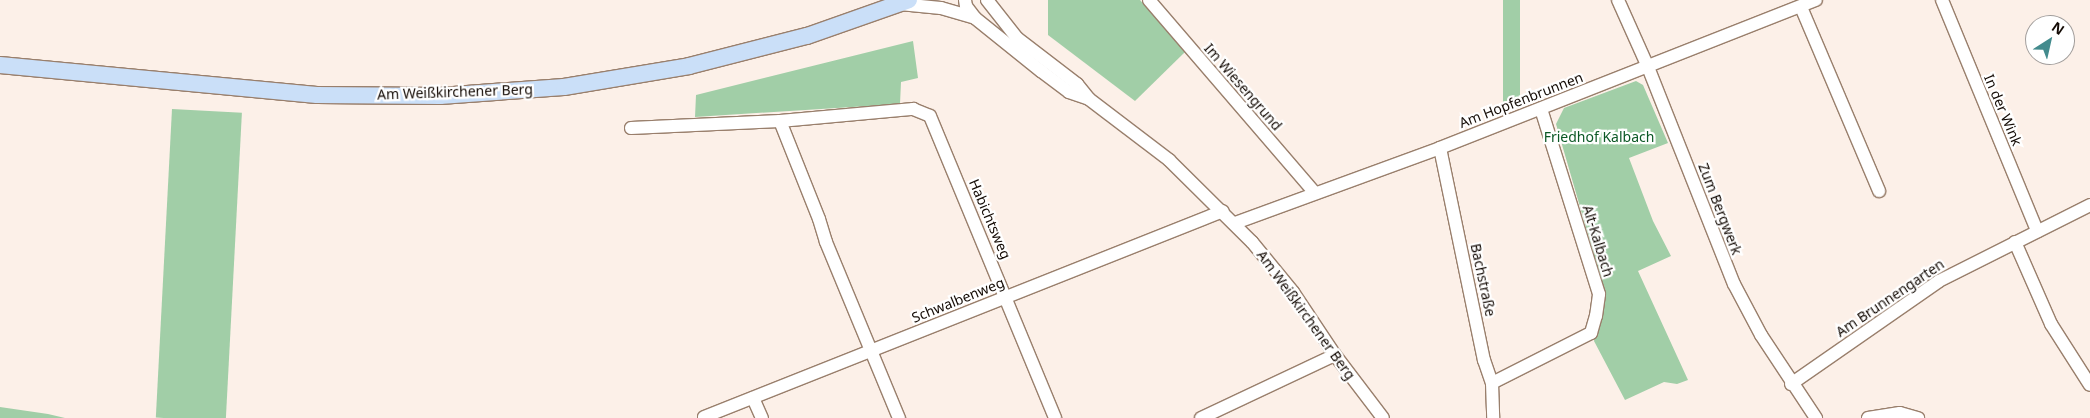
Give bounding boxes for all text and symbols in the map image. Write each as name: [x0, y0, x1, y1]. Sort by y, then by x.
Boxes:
north arrow: [2025, 15, 2075, 65]
text: N: [2048, 17, 2068, 39]
street label: Im Wiesengrund: [1201, 40, 1285, 134]
street label: Am Hopfenbrunnen: [1457, 69, 1585, 131]
street label: In der Wink: [1980, 72, 2026, 148]
street label: Am Weißkirchener Berg: [377, 81, 533, 103]
park label: Friedhof Kalbach: [1544, 129, 1654, 145]
street label: Zum Bergwerk: [1695, 161, 1745, 257]
street label: Habichtsweg: [966, 177, 1014, 261]
street label: Alt-Kalbach: [1579, 203, 1617, 279]
street label: Bachstraße: [1467, 242, 1499, 318]
street label: Am Weißkirchener Berg: [1253, 247, 1359, 383]
street label: Am Brunnengarten: [1833, 256, 1947, 340]
street label: Schwalbenweg: [909, 274, 1007, 326]

